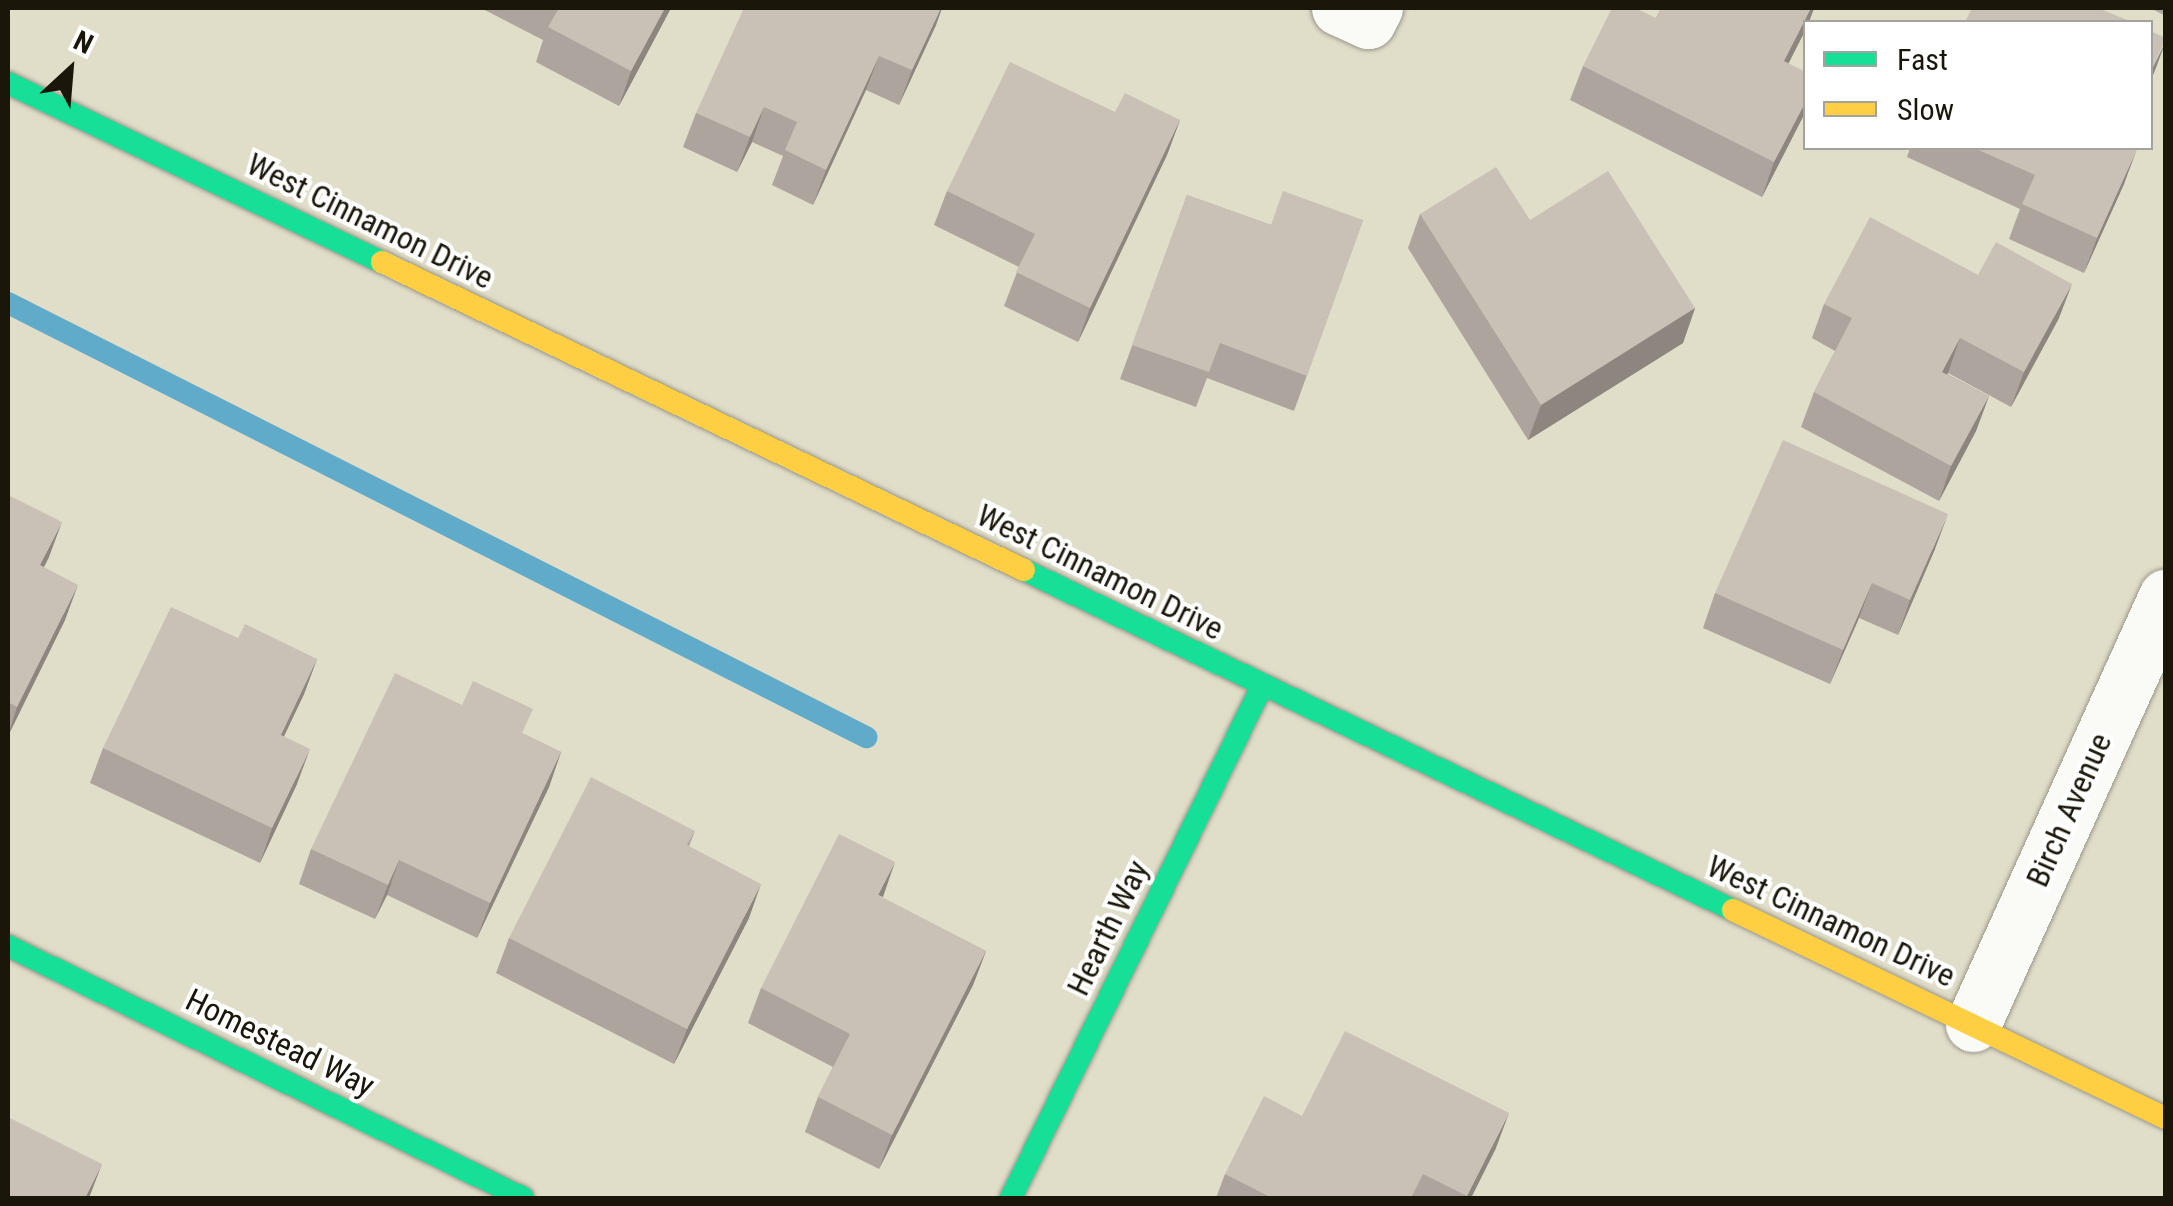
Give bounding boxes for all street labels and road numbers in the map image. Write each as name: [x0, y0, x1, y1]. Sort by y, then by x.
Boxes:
street label: West Cinnamon Drive: [241, 145, 499, 297]
street label: West Cinnamon Drive: [971, 496, 1229, 648]
street label: Birch Avenue: [2018, 727, 2120, 893]
street label: West Cinnamon Drive: [1701, 847, 1961, 995]
street label: Hearth Way: [1059, 854, 1157, 1002]
street label: Homestead Way: [180, 981, 380, 1105]

